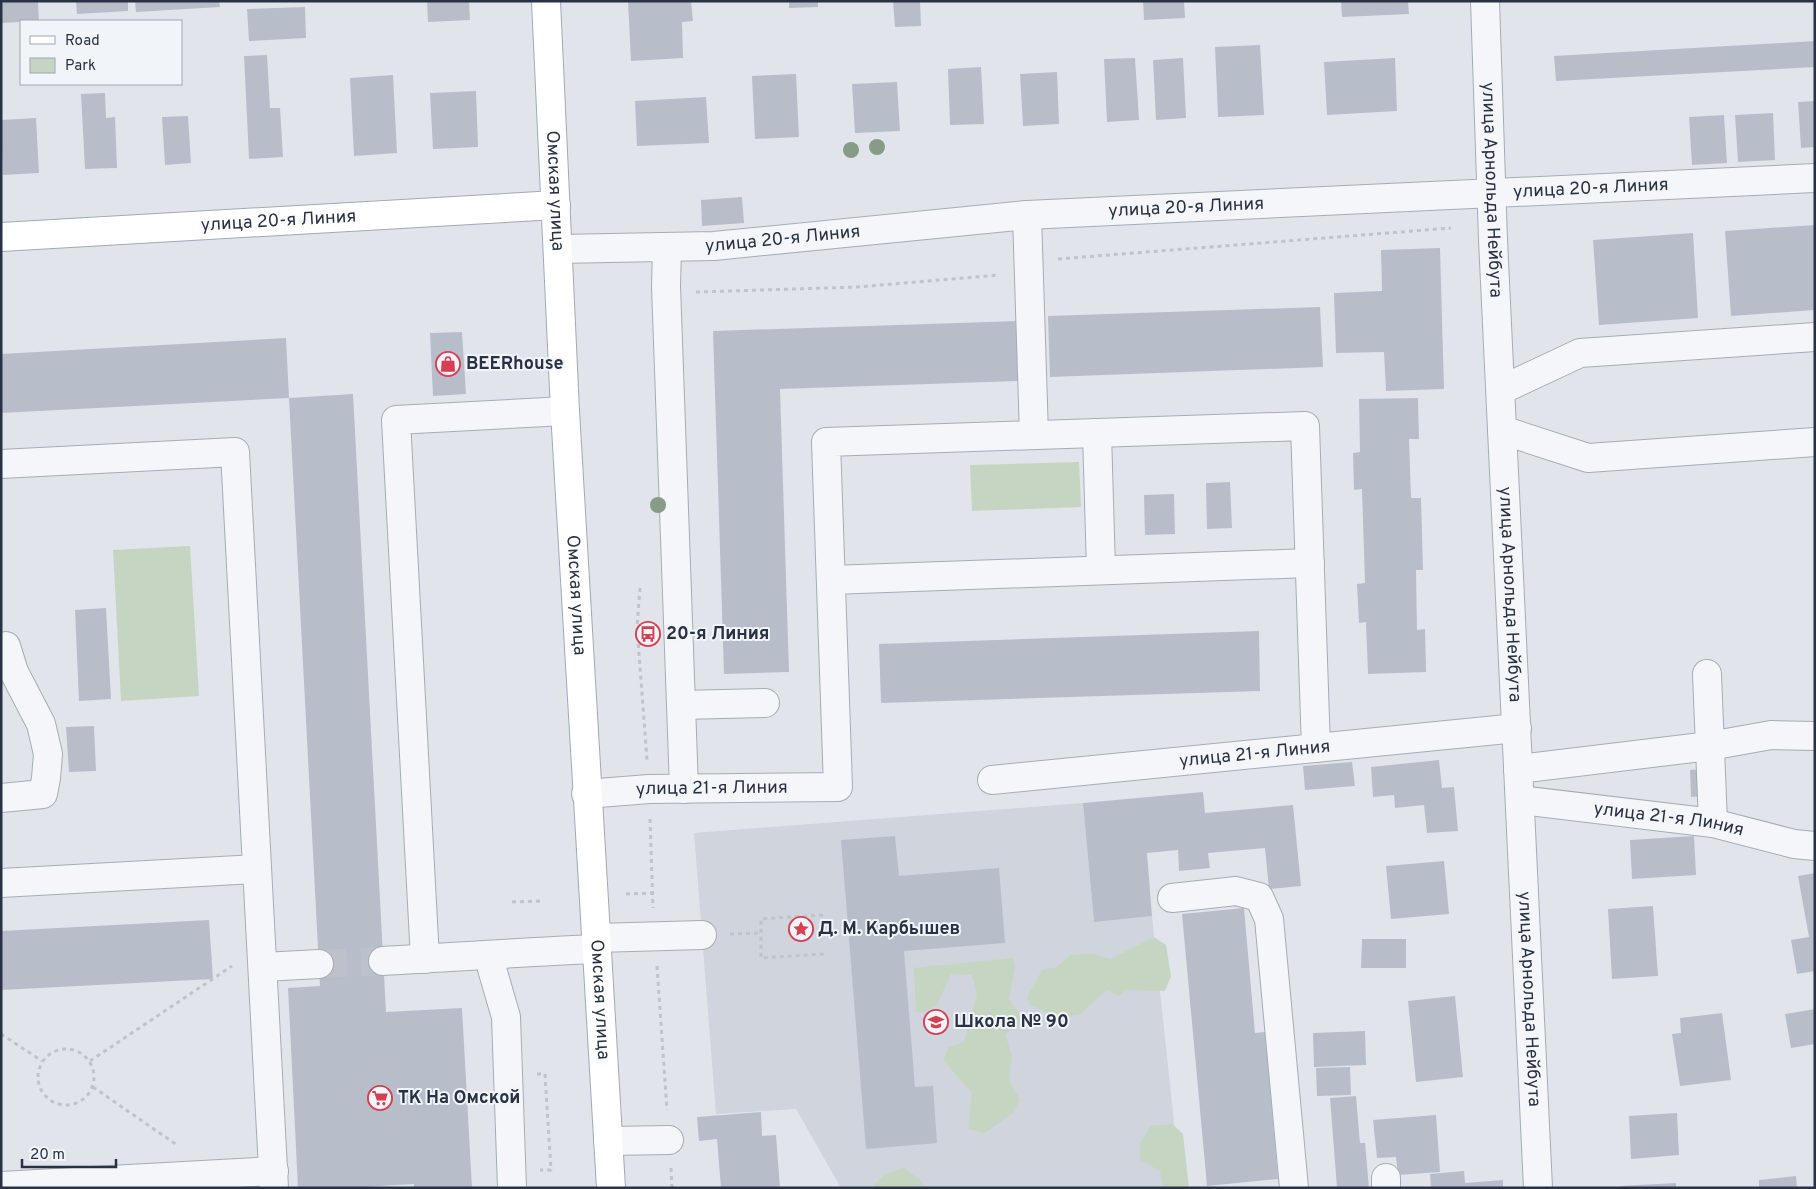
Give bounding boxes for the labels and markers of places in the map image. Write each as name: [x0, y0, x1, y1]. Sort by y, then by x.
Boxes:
shop icon: BEERhouse: [435, 351, 461, 377]
place label: BEERhouse: [466, 353, 563, 376]
bus stop icon: 20-я Линия: [635, 621, 661, 647]
place label: 20-я Линия: [666, 623, 769, 646]
place icon: Д. М. Карбышев: [788, 916, 814, 942]
place label: Д. М. Карбышев: [818, 918, 960, 941]
school or university icon: Школа № 90: [923, 1009, 949, 1035]
place label: Школа № 90: [954, 1011, 1069, 1034]
supermarket icon: ТК На Омской: [367, 1085, 393, 1111]
place label: ТК На Омской: [398, 1087, 521, 1110]

